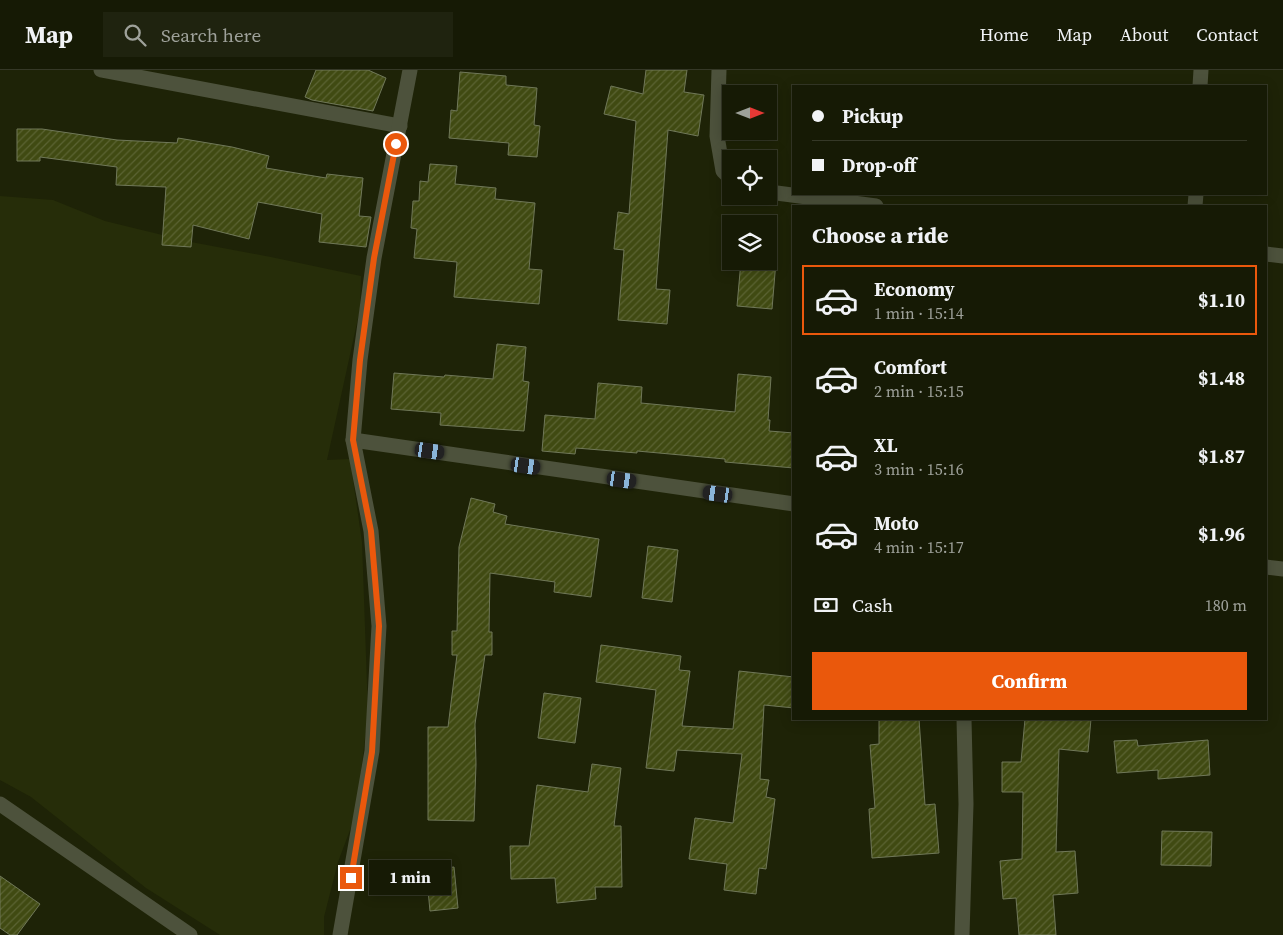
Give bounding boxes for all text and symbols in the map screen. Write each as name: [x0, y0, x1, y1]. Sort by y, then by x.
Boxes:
search box: [103, 12, 453, 57]
text: Map: [25, 18, 73, 51]
icon: search: [121, 21, 149, 49]
text: Search here: [161, 22, 261, 48]
text: Home: [980, 22, 1029, 47]
text: Map: [1057, 22, 1092, 47]
text: About: [1120, 22, 1168, 47]
text: Contact: [1196, 22, 1258, 47]
north arrow: [722, 85, 778, 140]
map controls: [722, 85, 777, 270]
text: Pickup: [842, 103, 903, 129]
route start: [385, 133, 407, 155]
button: locate: [722, 150, 777, 205]
text: Drop-off: [842, 152, 916, 178]
button: layers: [722, 215, 777, 270]
text: Choose a ride: [812, 220, 949, 250]
text: Economy: [874, 276, 955, 302]
icon: car: [814, 278, 859, 323]
text: $1.10: [1198, 287, 1245, 313]
text: 1 min · 15:14: [874, 302, 964, 324]
text: Comfort: [874, 354, 947, 380]
icon: car: [814, 356, 859, 401]
text: $1.48: [1198, 365, 1245, 391]
text: 2 min · 15:15: [874, 380, 964, 402]
text: XL: [874, 432, 897, 458]
icon: car: [814, 434, 859, 479]
car: [414, 441, 445, 461]
text: $1.87: [1198, 443, 1245, 469]
car: [510, 456, 541, 476]
text: 3 min · 15:16: [874, 458, 964, 480]
car: [606, 470, 637, 490]
car: [702, 484, 733, 504]
text: Moto: [874, 510, 919, 536]
icon: car: [814, 512, 859, 557]
text: $1.96: [1198, 521, 1245, 547]
text: 4 min · 15:17: [874, 536, 964, 558]
icon: cash: [812, 591, 840, 619]
text: Cash: [852, 592, 893, 618]
text: 180 m: [1205, 594, 1247, 616]
button: Confirm: [812, 652, 1247, 710]
callout: 1 min: [368, 860, 451, 896]
text: 1 min: [389, 866, 431, 888]
route end: [340, 867, 362, 889]

